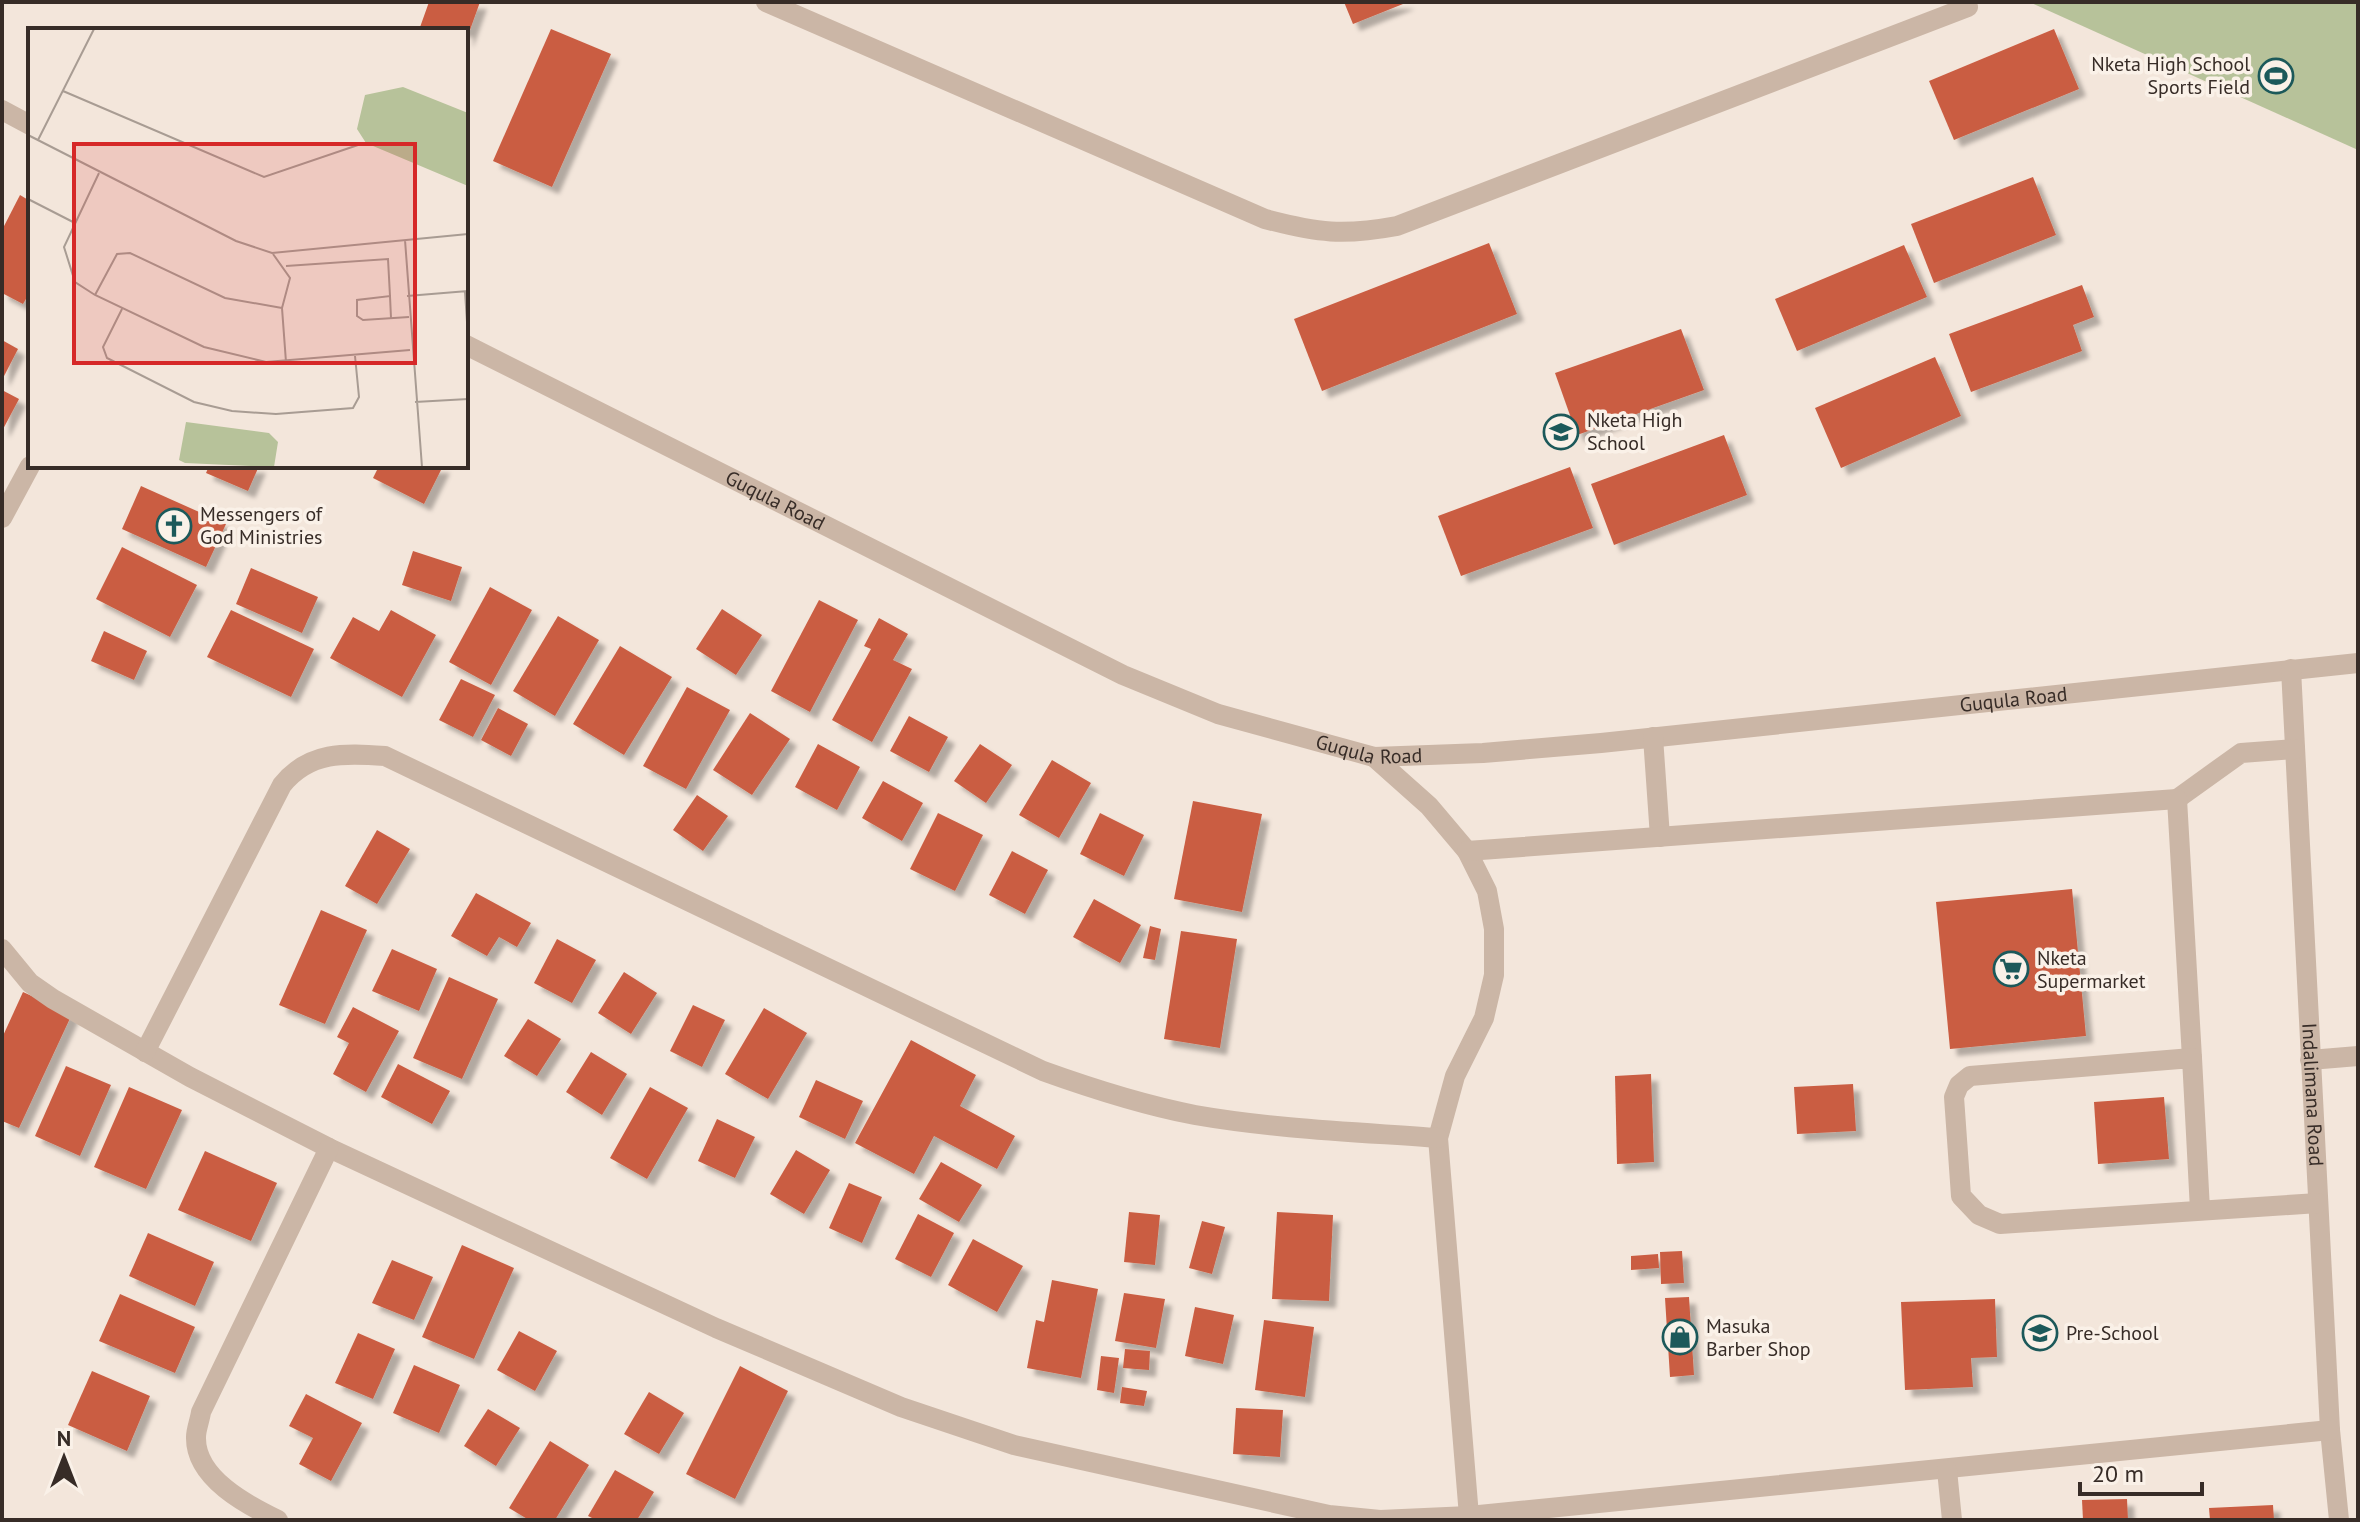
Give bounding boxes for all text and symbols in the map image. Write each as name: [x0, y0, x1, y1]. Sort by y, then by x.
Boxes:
inset map: [28, 28, 468, 468]
place label: Nketa High School Sports Field: [2091, 51, 2250, 100]
sports icon: Nketa High School Sports Field: [2257, 57, 2295, 95]
place label: Nketa High School: [1587, 407, 1682, 456]
school or university icon: Nketa High School: [1542, 413, 1580, 451]
street label: Guqula Road: [721, 464, 829, 536]
place label: Messengers of God Ministries: [200, 501, 324, 550]
church icon: Messengers of God Ministries: [155, 507, 193, 545]
street label: Guqula Road: [1958, 681, 2069, 718]
street label: Guqula Road: [1313, 729, 1423, 770]
place label: Nketa Supermarket: [2037, 945, 2146, 994]
supermarket icon: Nketa Supermarket: [1992, 950, 2030, 988]
street label: Indalimana Road: [2296, 1022, 2329, 1167]
place label: Masuka Barber Shop: [1706, 1313, 1811, 1362]
school or university icon: Pre-School: [2021, 1314, 2059, 1352]
shop icon: Masuka Barber Shop: [1661, 1318, 1699, 1356]
place label: Pre-School: [2066, 1320, 2159, 1346]
north arrow: [24, 1418, 104, 1498]
text: N: [57, 1424, 71, 1452]
scale bar: [2080, 1446, 2202, 1496]
text: 20 m: [2092, 1458, 2144, 1489]

